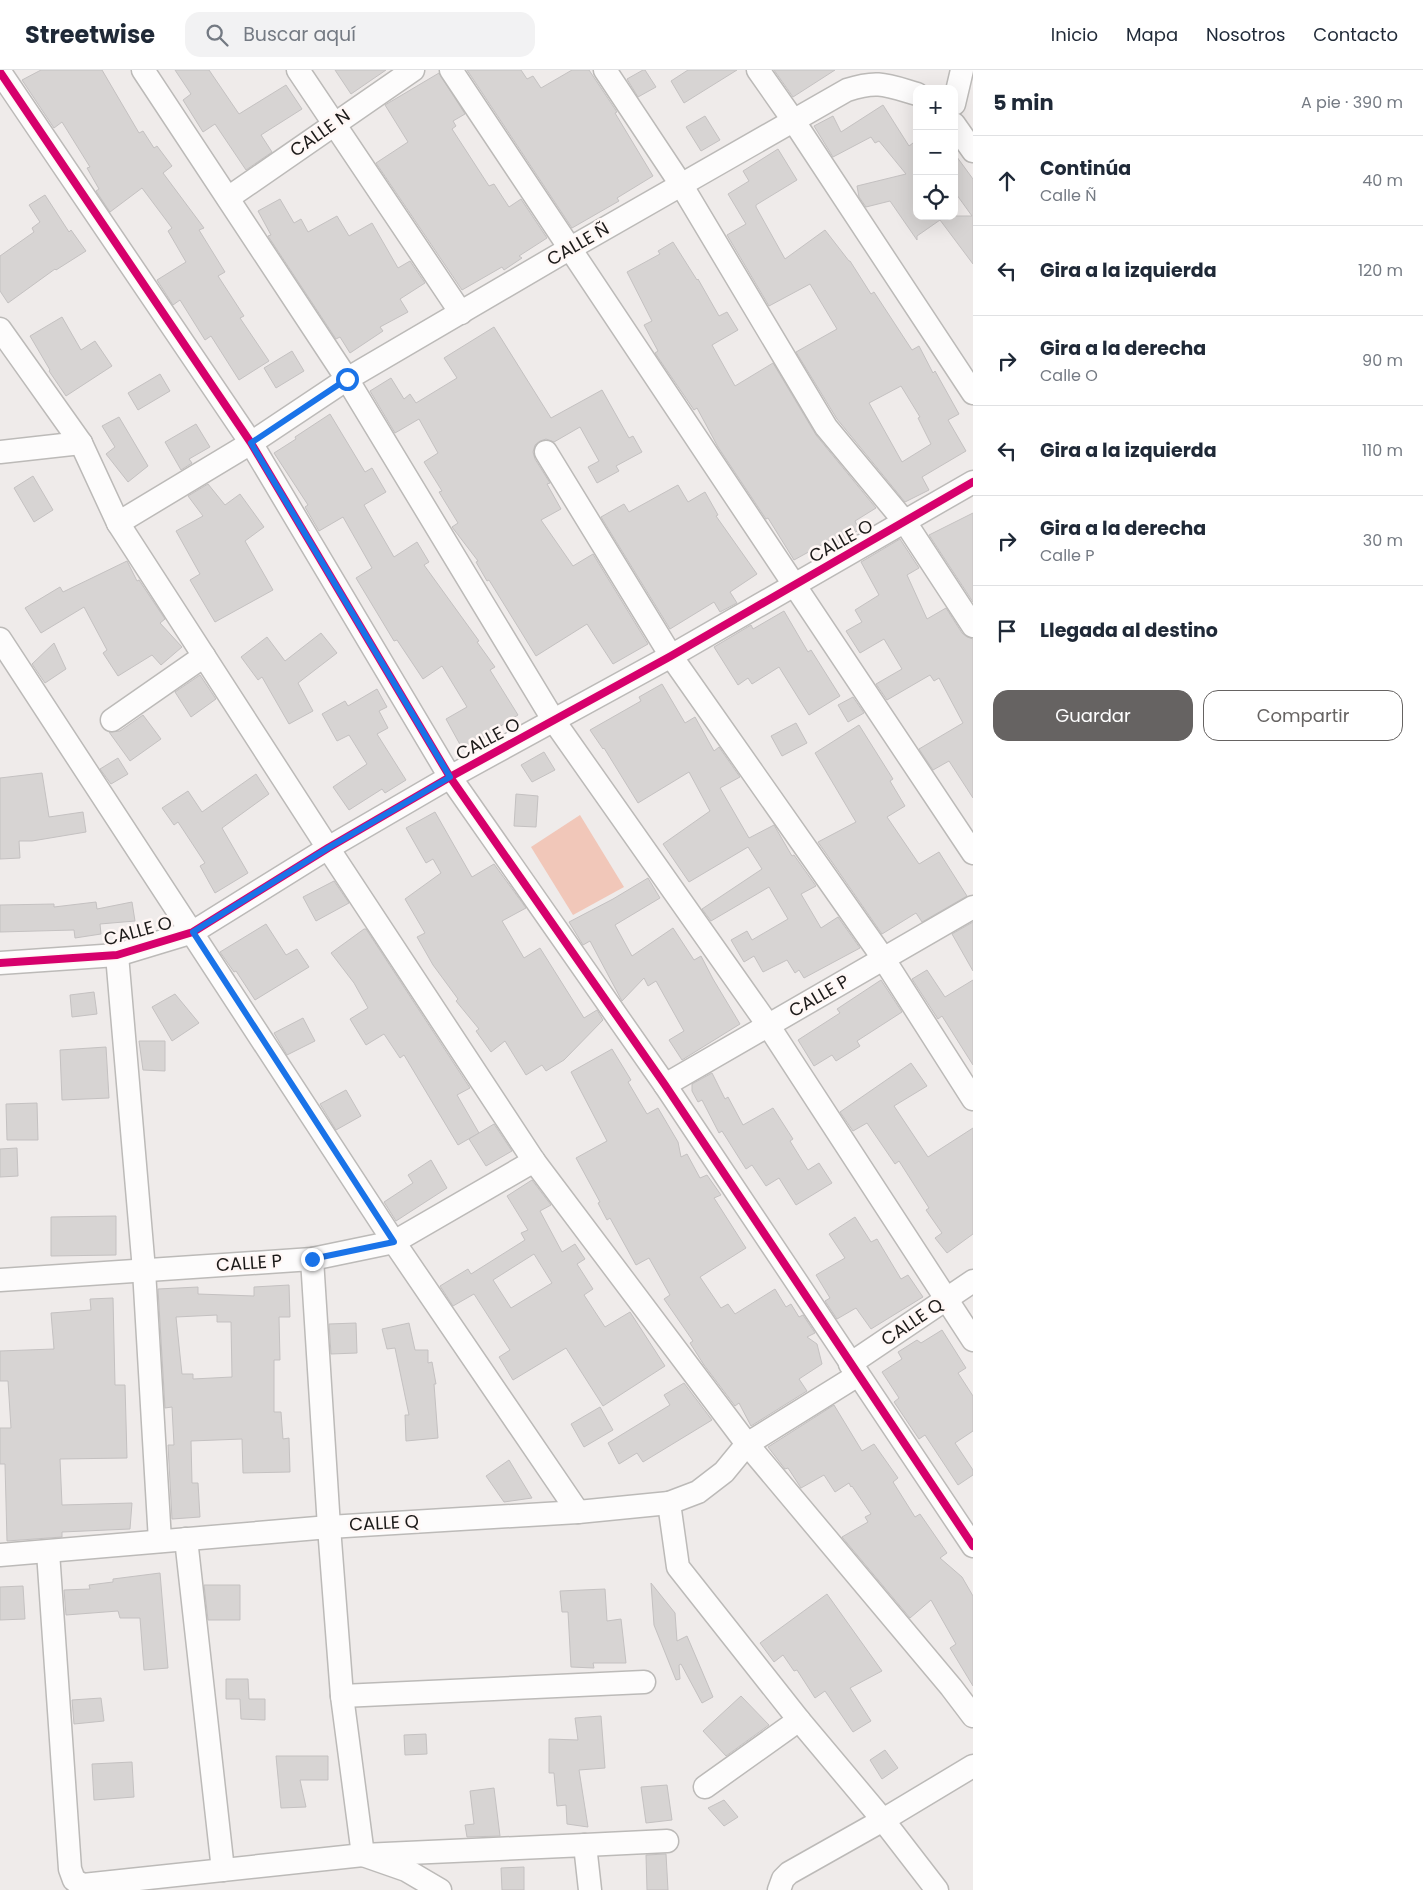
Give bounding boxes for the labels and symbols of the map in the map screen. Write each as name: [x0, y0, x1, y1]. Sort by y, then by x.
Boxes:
street label: CALLE N: [285, 103, 355, 162]
street label: CALLE Ñ: [542, 216, 614, 271]
route start: [336, 368, 359, 391]
street label: CALLE O: [804, 513, 877, 568]
street label: CALLE O: [451, 711, 524, 766]
street label: CALLE O: [101, 909, 175, 952]
street label: CALLE P: [784, 968, 854, 1023]
street label: CALLE P: [215, 1248, 283, 1277]
route end: [301, 1248, 324, 1271]
street label: CALLE Q: [876, 1292, 948, 1351]
street label: CALLE Q: [348, 1508, 419, 1537]

